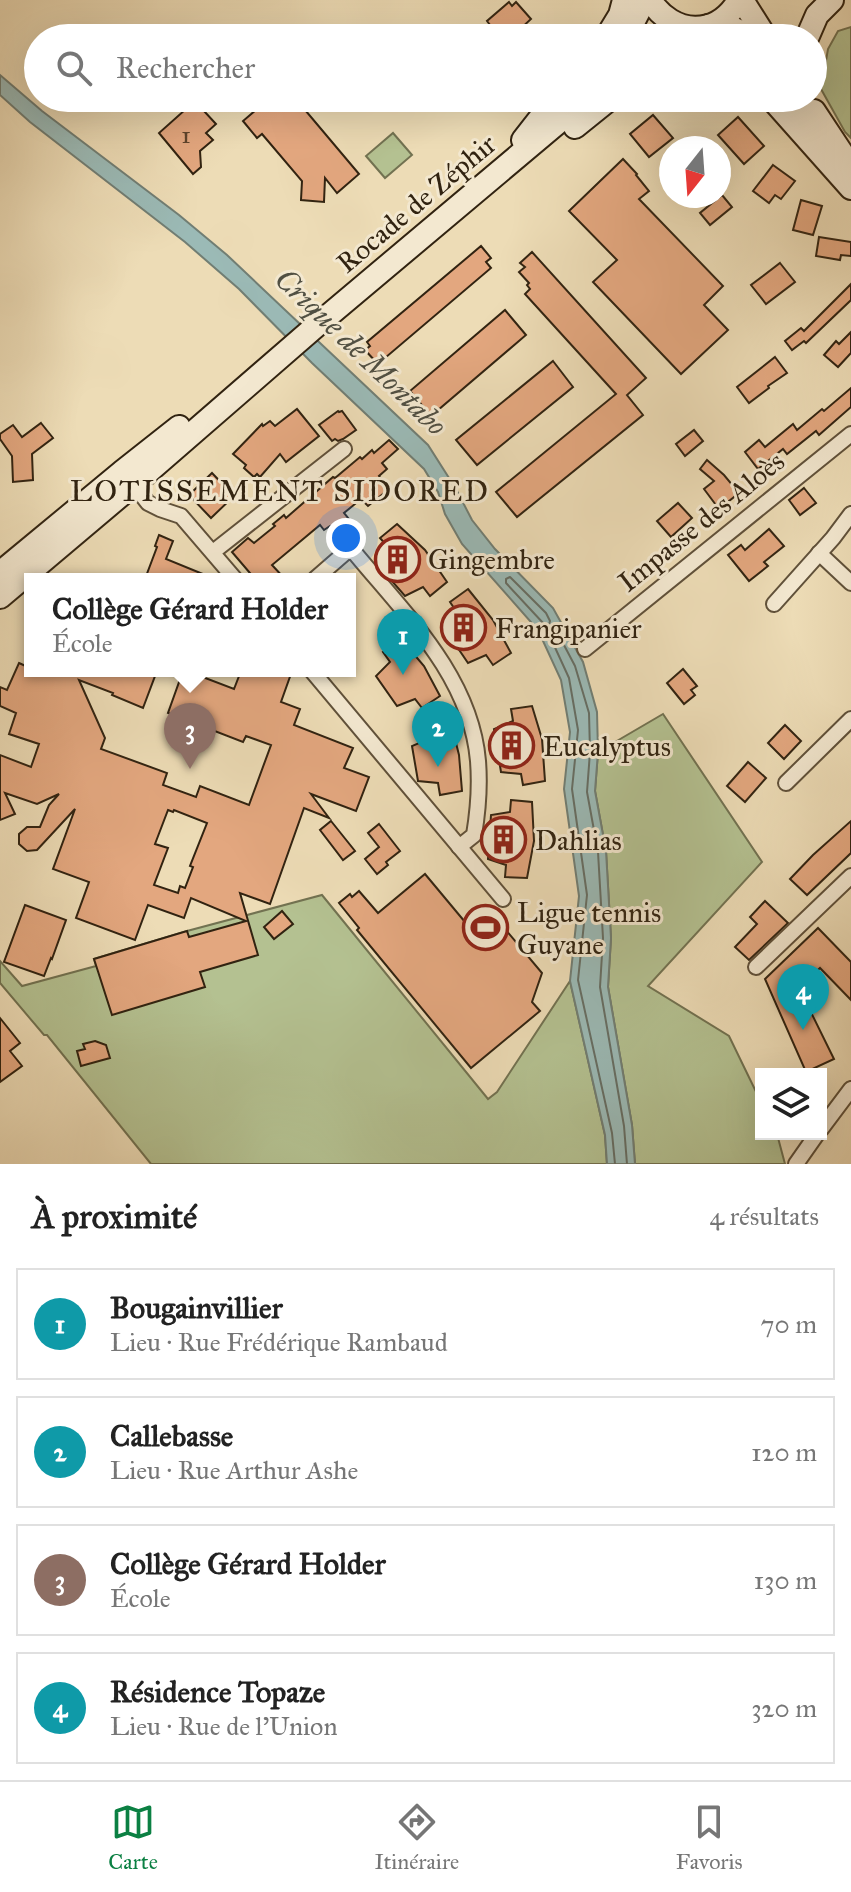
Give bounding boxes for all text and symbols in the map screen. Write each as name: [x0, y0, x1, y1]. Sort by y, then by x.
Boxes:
search box: [24, 24, 827, 112]
icon: search: [52, 46, 96, 90]
text: Rechercher: [116, 50, 255, 86]
house number: 1: [181, 120, 191, 150]
street label: Rocade de Zéphir: [329, 126, 504, 280]
north arrow: [659, 136, 731, 208]
water label: Crique de Montabo: [268, 261, 454, 443]
street label: Impasse des Aloès: [611, 444, 792, 599]
district label: LOTISSEMENT SIDORED: [70, 473, 490, 509]
your location: [326, 518, 366, 558]
building icon: Gingembre: [373, 535, 421, 583]
place label: Gingembre: [428, 542, 555, 577]
popup: [24, 573, 356, 677]
text: Collège Gérard Holder: [52, 591, 328, 627]
building icon: Frangipanier: [440, 604, 488, 652]
pin: 1: [377, 609, 429, 675]
place label: Frangipanier: [495, 611, 642, 646]
text: École: [52, 627, 113, 659]
pin: 2: [412, 701, 464, 767]
pin: 3: [164, 703, 216, 769]
building icon: Eucalyptus: [488, 722, 536, 770]
place label: Eucalyptus: [543, 729, 671, 764]
building icon: Dahlias: [480, 816, 528, 864]
place label: Dahlias: [535, 823, 622, 858]
place label: Ligue tennis Guyane: [517, 895, 661, 962]
sports icon: Ligue tennis Guyane: [462, 904, 510, 952]
pin: 4: [777, 964, 829, 1030]
map controls: [755, 1068, 827, 1140]
button: layers: [755, 1068, 827, 1140]
text: À proximité: [32, 1196, 197, 1237]
text: 4 résultats: [709, 1200, 819, 1232]
text: Bougainvillier: [110, 1290, 283, 1326]
text: 1: [55, 1308, 65, 1340]
text: 70 m: [761, 1308, 817, 1340]
text: Lieu · Rue Frédérique Rambaud: [110, 1326, 448, 1358]
text: Callebasse: [110, 1418, 233, 1454]
text: 2: [54, 1436, 66, 1468]
text: 120 m: [751, 1436, 817, 1468]
text: Lieu · Rue Arthur Ashe: [110, 1454, 358, 1486]
text: Collège Gérard Holder: [110, 1546, 386, 1582]
text: 3: [55, 1564, 65, 1596]
text: 130 m: [754, 1564, 817, 1596]
text: École: [110, 1582, 171, 1614]
text: Résidence Topaze: [110, 1674, 325, 1710]
text: 4: [53, 1692, 67, 1724]
text: 320 m: [751, 1692, 817, 1724]
text: Lieu · Rue de l'Union: [110, 1710, 338, 1742]
tab: Carte: [108, 1800, 158, 1875]
tab: Itinéraire: [374, 1800, 459, 1875]
tab: Favoris: [676, 1800, 743, 1875]

